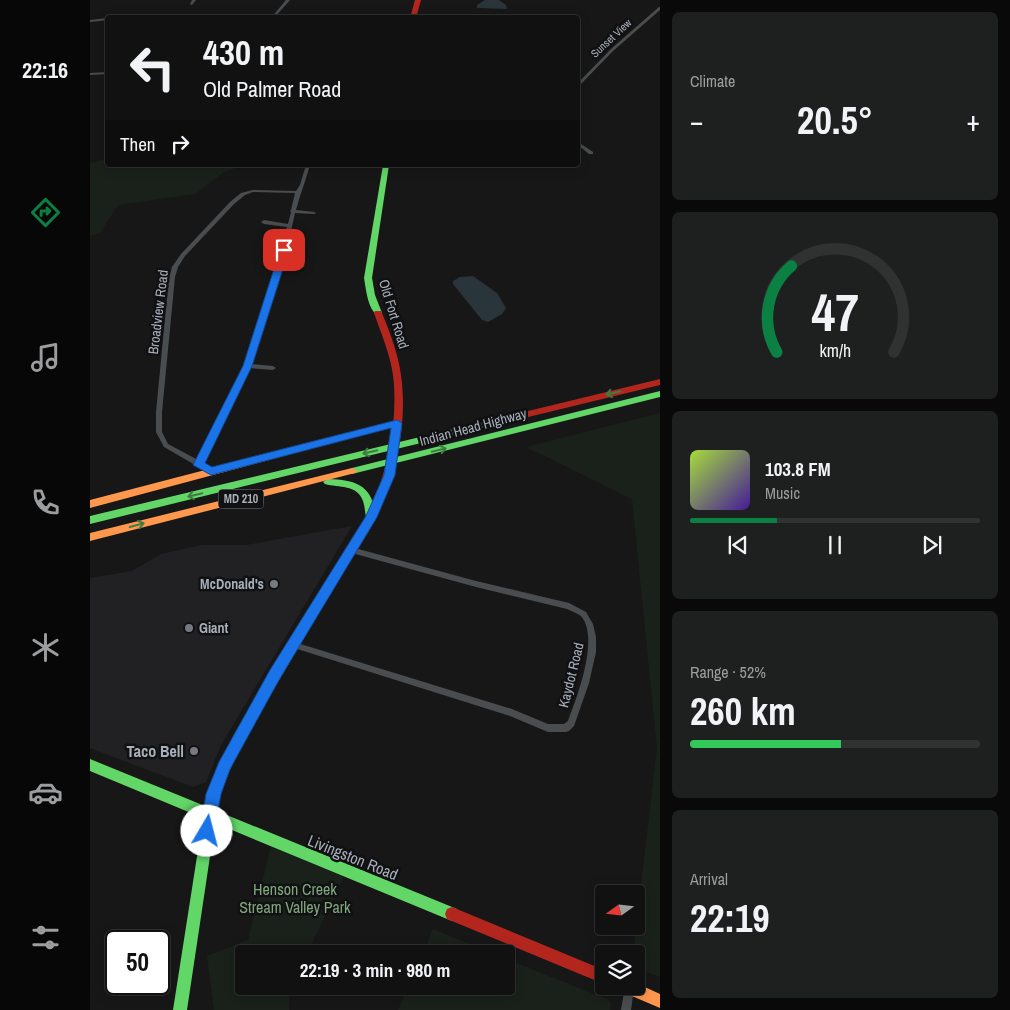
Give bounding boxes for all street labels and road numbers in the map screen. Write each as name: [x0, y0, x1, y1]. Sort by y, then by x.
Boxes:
street label: Sunset View: [588, 15, 635, 60]
street label: Broadview Road: [144, 269, 172, 355]
street label: Old Fort Road: [375, 277, 413, 351]
street label: Indian Head Highway: [417, 404, 529, 450]
road number: MD 210: [218, 489, 264, 508]
street label: Kaydot Road: [554, 641, 588, 709]
street label: Livingston Road: [305, 829, 401, 885]

